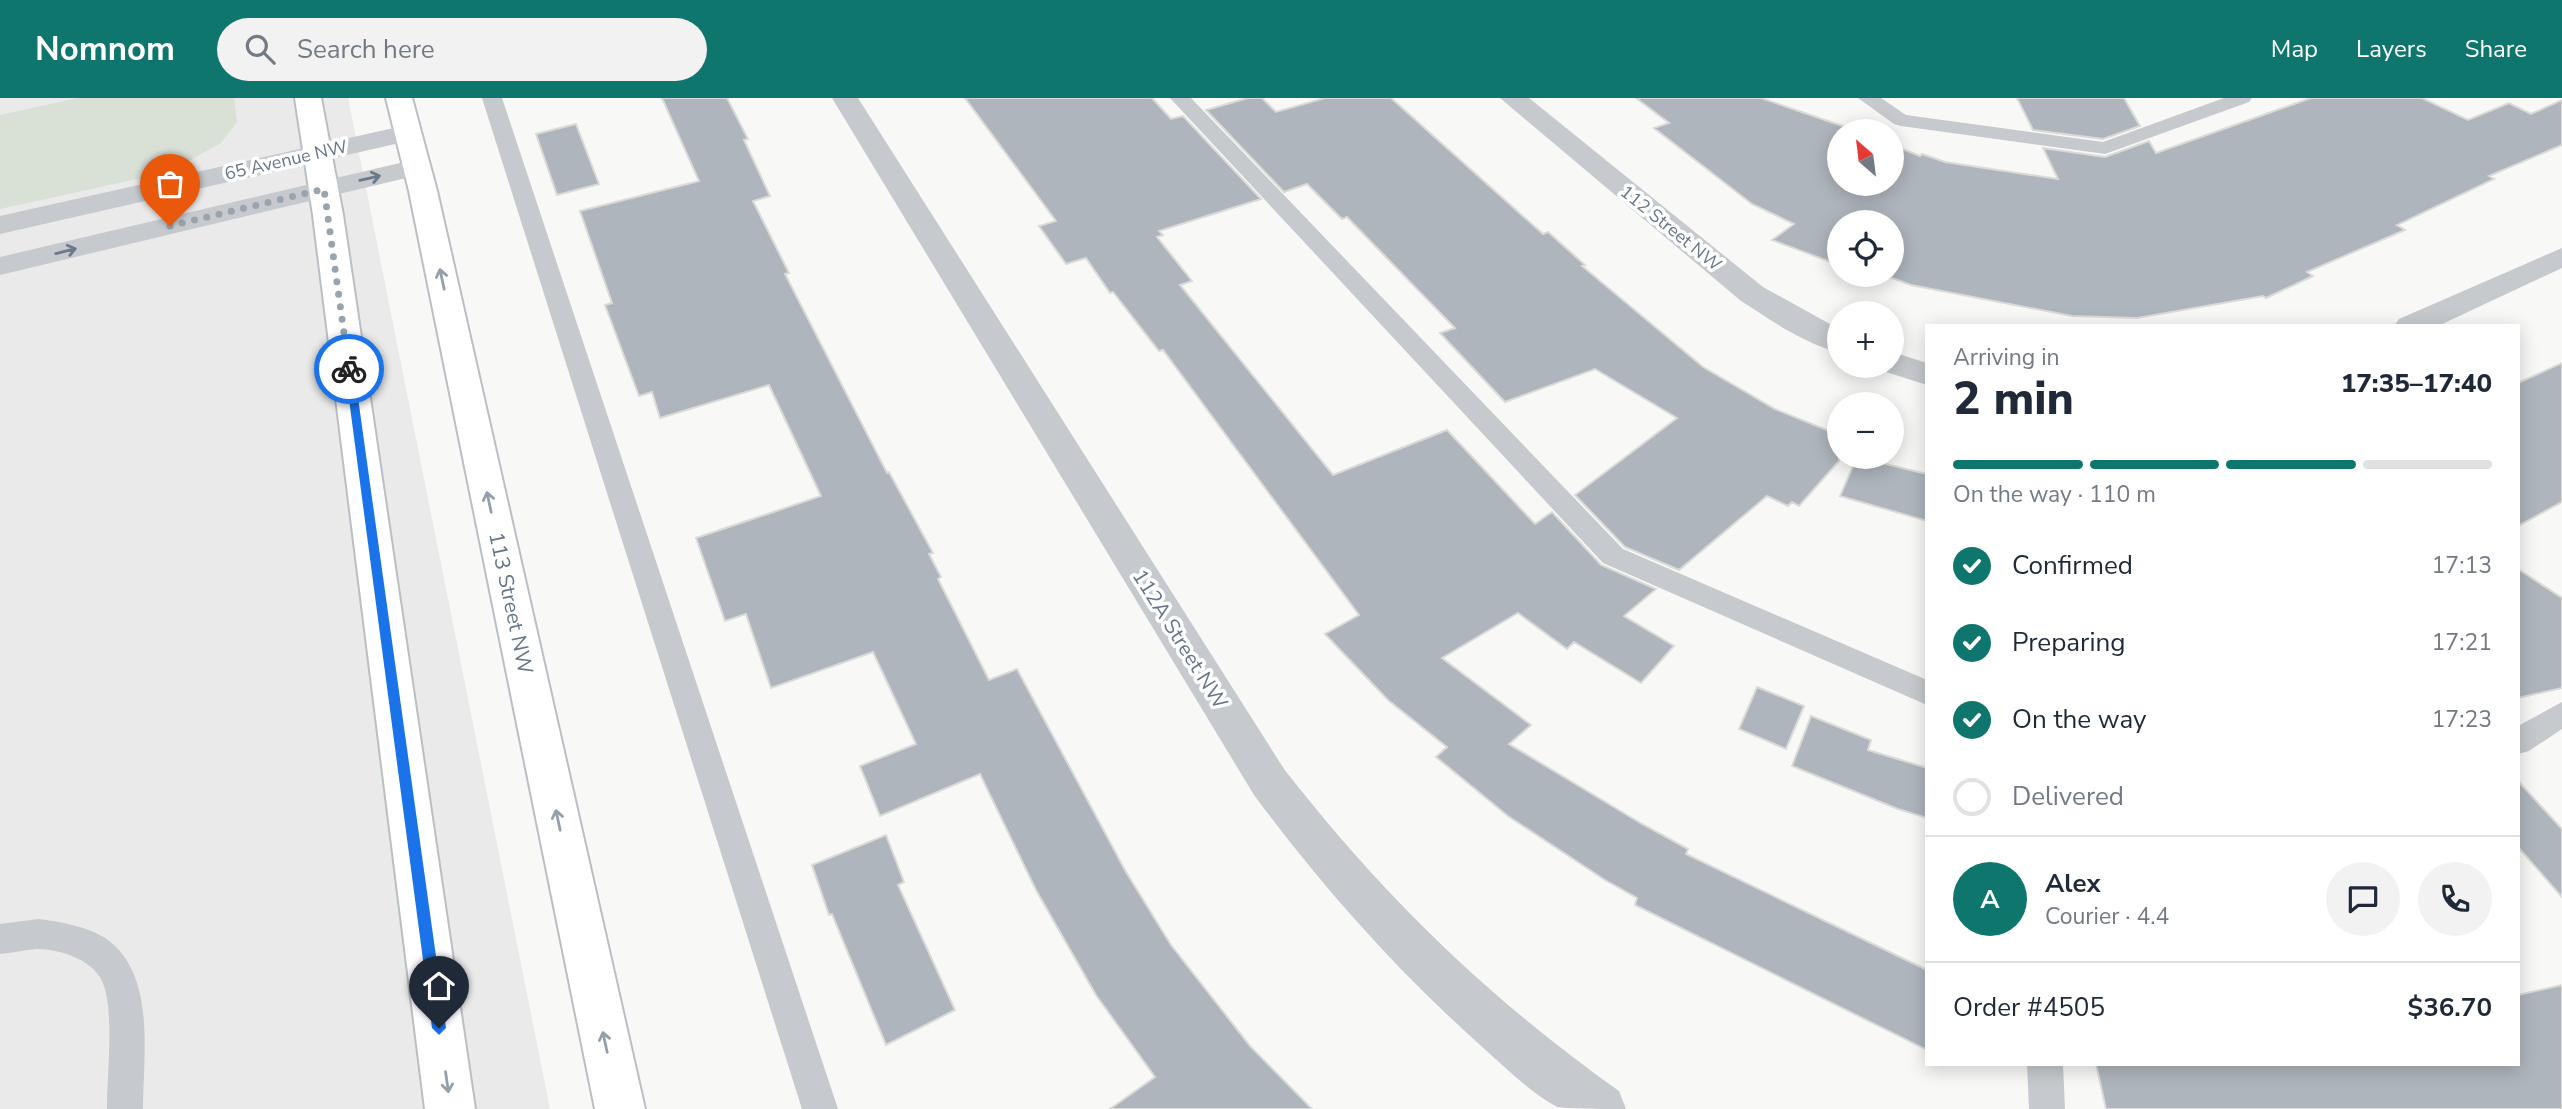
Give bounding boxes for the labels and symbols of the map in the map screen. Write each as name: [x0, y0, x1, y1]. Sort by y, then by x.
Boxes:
north arrow: [1827, 119, 1904, 196]
street label: 65 Avenue NW: [222, 134, 350, 186]
pin: [140, 154, 200, 226]
one-way arrow: [358, 171, 381, 184]
street label: 112 Street NW: [1615, 180, 1727, 276]
one-way arrow: [54, 244, 77, 257]
one-way arrow: [434, 268, 448, 291]
courier: [314, 334, 384, 404]
one-way arrow: [482, 491, 496, 514]
street label: 113 Street NW: [482, 529, 540, 677]
street label: 112A Street NW: [1126, 564, 1234, 714]
one-way arrow: [550, 809, 564, 832]
pin: [409, 956, 469, 1028]
one-way arrow: [598, 1031, 612, 1054]
one-way arrow: [440, 1070, 453, 1093]

